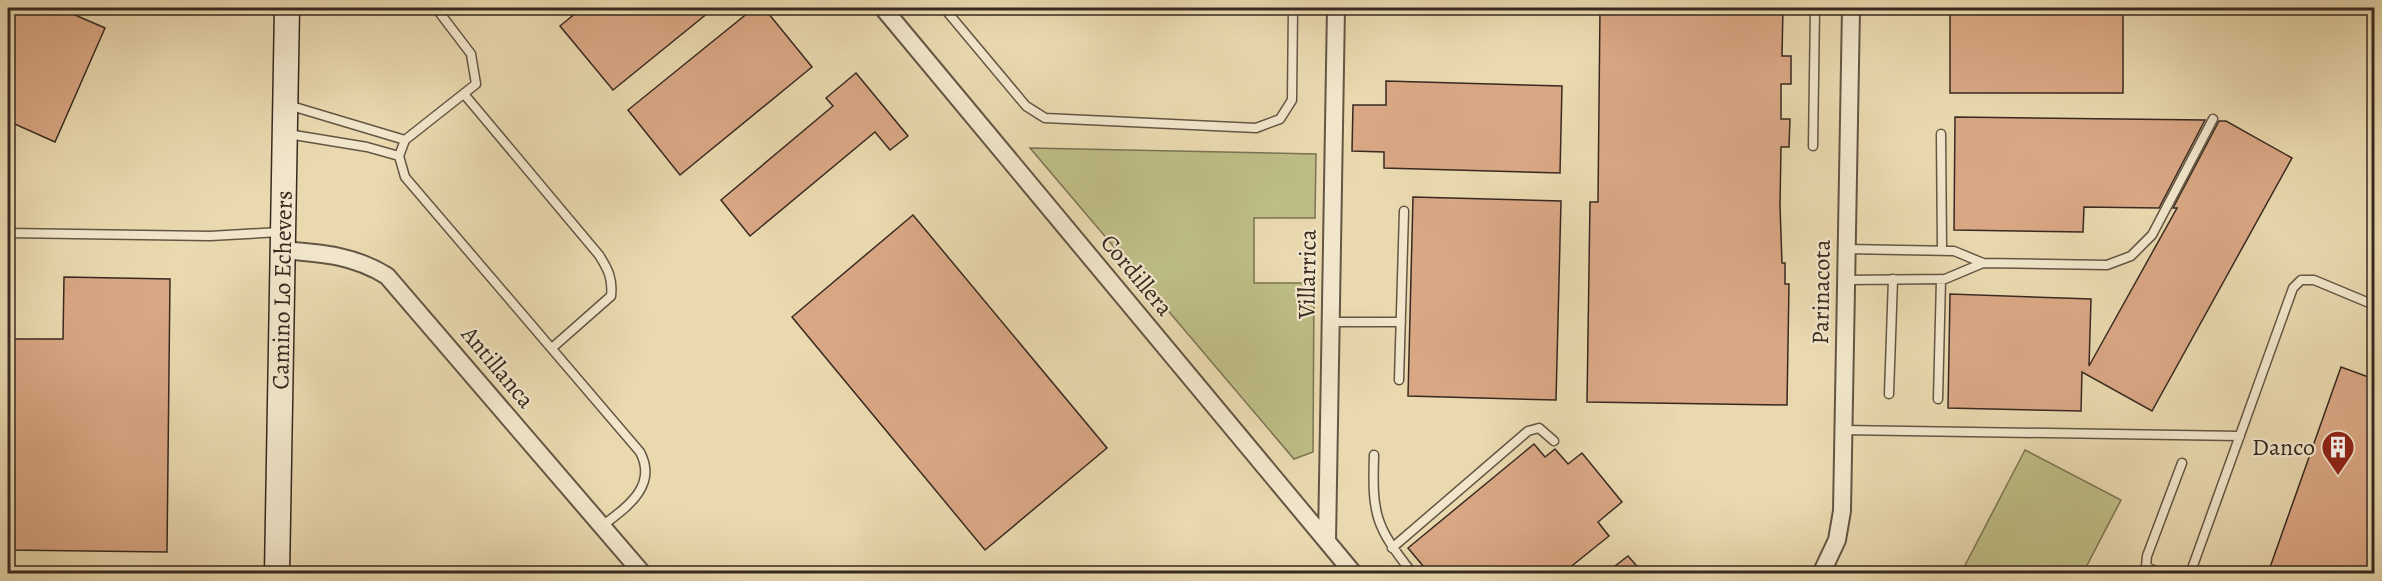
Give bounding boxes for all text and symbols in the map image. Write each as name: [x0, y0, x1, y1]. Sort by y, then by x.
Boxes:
street label: Camino Lo Echevers: [264, 190, 300, 390]
street label: Cordillera: [1093, 227, 1181, 323]
street label: Villarrica: [1290, 228, 1324, 320]
street label: Parinacota: [1804, 238, 1838, 345]
street label: Antillanca: [453, 318, 542, 416]
building icon: Danco: [2320, 429, 2356, 476]
place label: Danco: [2252, 431, 2315, 463]

